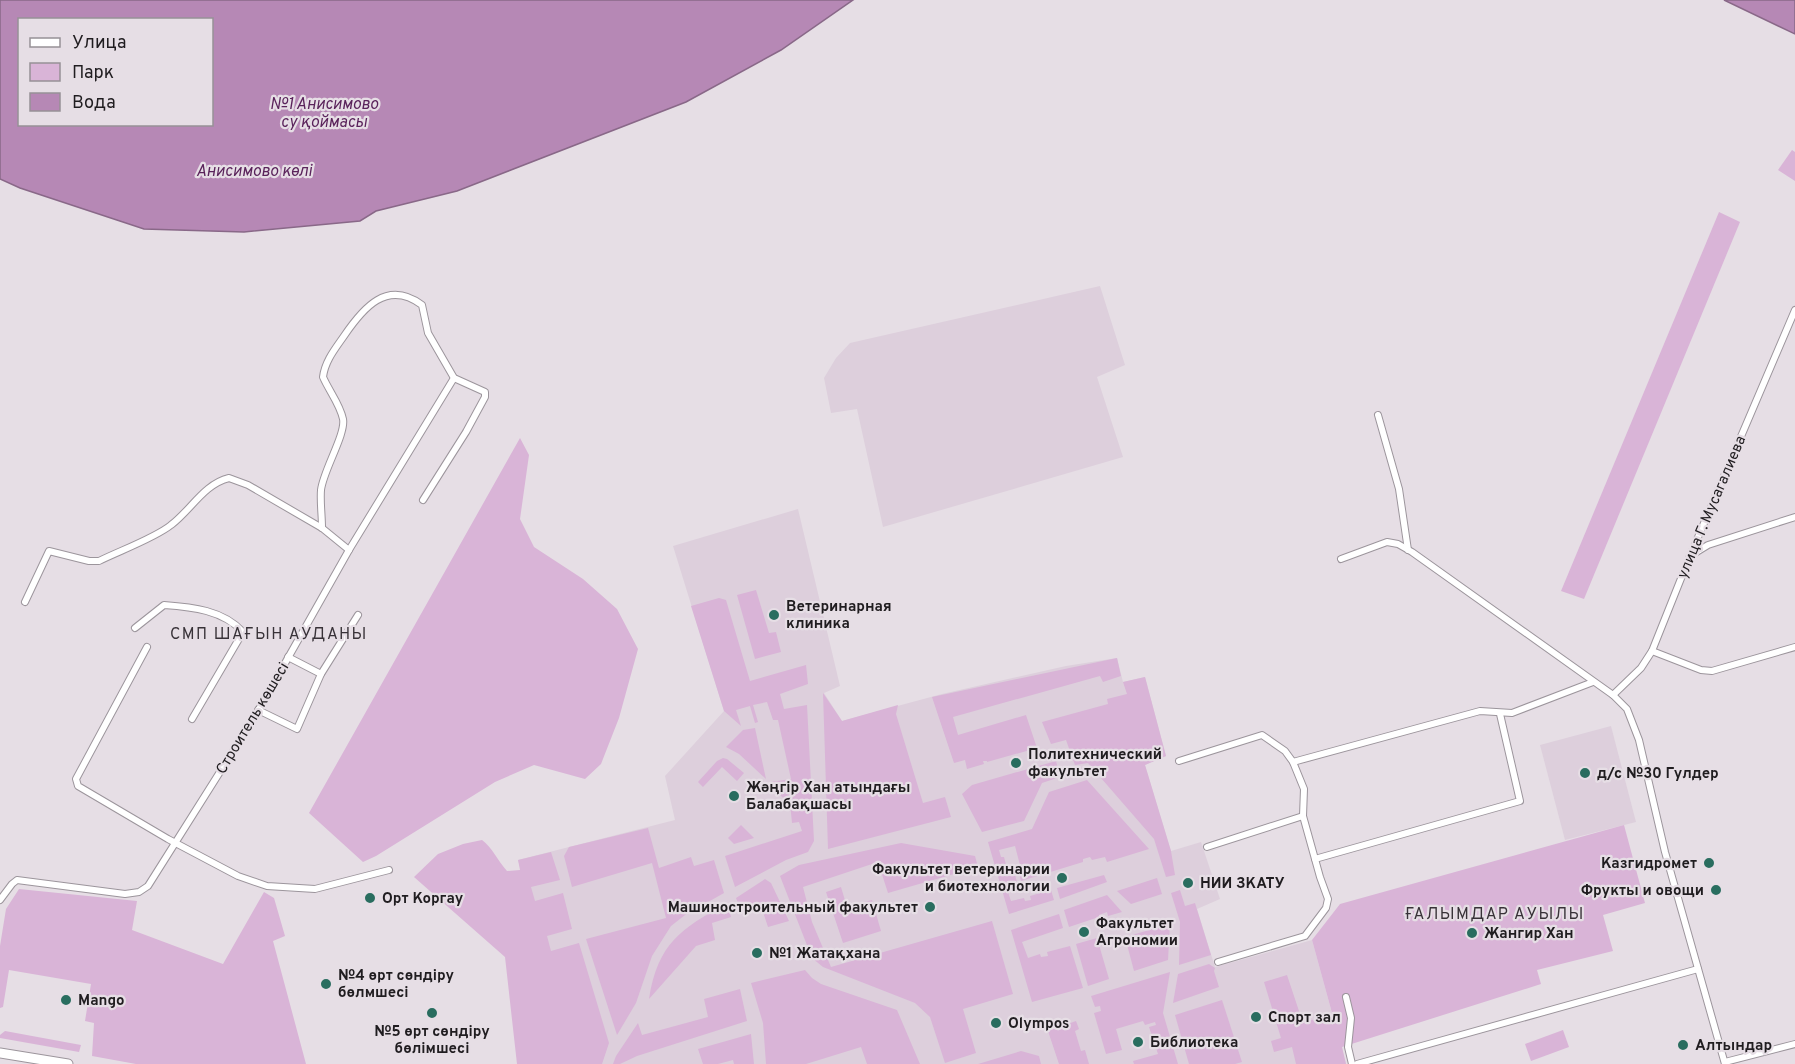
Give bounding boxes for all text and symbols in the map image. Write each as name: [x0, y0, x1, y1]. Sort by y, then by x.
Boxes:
legend: [18, 18, 213, 126]
text: Улица: [72, 32, 126, 55]
text: Парк: [72, 62, 114, 85]
text: Вода: [72, 92, 116, 115]
water label: №1 Анисимово су қоймасы: [270, 95, 379, 133]
water label: Анисимово көлі: [196, 162, 313, 182]
street label: улица Г. Мусагалиева: [1674, 433, 1751, 582]
place label: Ветеринарная клиника: [786, 598, 892, 634]
marker: Ветеринарная клиника: [767, 608, 781, 622]
district label: СМП ШАҒЫН АУДАНЫ: [170, 625, 368, 645]
street label: Строитель көшесі: [213, 660, 294, 778]
place label: Политехнический факультет: [1028, 746, 1162, 782]
marker: Политехнический факультет: [1009, 756, 1023, 770]
place label: д/с №30 Гулдер: [1597, 765, 1719, 784]
marker: д/с №30 Гулдер: [1578, 766, 1592, 780]
place label: Жәңгір Хан атындағы Балабақшасы: [746, 779, 910, 815]
marker: Жәңгір Хан атындағы Балабақшасы: [727, 789, 741, 803]
place label: Казгидромет: [1601, 855, 1697, 874]
marker: Казгидромет: [1702, 856, 1716, 870]
place label: Факультет ветеринарии и биотехнологии: [872, 861, 1050, 897]
marker: Факультет ветеринарии и биотехнологии: [1055, 871, 1069, 885]
place label: НИИ ЗКАТУ: [1200, 875, 1285, 894]
marker: НИИ ЗКАТУ: [1181, 876, 1195, 890]
place label: Фрукты и овощи: [1581, 882, 1704, 901]
marker: Фрукты и овощи: [1709, 883, 1723, 897]
place label: Орт Коргау: [382, 890, 464, 909]
marker: Орт Коргау: [363, 891, 377, 905]
place label: Машиностроительный факультет: [668, 899, 918, 918]
marker: Машиностроительный факультет: [923, 900, 937, 914]
district label: ҒАЛЫМДАР АУЫЛЫ: [1405, 905, 1585, 925]
place label: Факультет Агрономии: [1096, 915, 1178, 951]
marker: Факультет Агрономии: [1077, 925, 1091, 939]
place label: Жангир Хан: [1484, 925, 1573, 944]
marker: Жангир Хан: [1465, 926, 1479, 940]
place label: №1 Жатақхана: [769, 945, 880, 964]
marker: №1 Жатақхана: [750, 946, 764, 960]
place label: №4 өрт сөндіру бөлмшесі: [338, 967, 455, 1003]
marker: №4 өрт сөндіру бөлмшесі: [319, 977, 333, 991]
place label: Mango: [78, 992, 125, 1011]
marker: Mango: [59, 993, 73, 1007]
marker: №5 өрт сөндіру бөлімшесі: [425, 1006, 439, 1020]
place label: Спорт зал: [1268, 1009, 1341, 1028]
marker: Спорт зал: [1249, 1010, 1263, 1024]
place label: Olympos: [1008, 1015, 1070, 1034]
marker: Olympos: [989, 1016, 1003, 1030]
place label: №5 өрт сөндіру бөлімшесі: [374, 1023, 490, 1059]
place label: Библиотека: [1150, 1034, 1238, 1053]
marker: Библиотека: [1131, 1035, 1145, 1049]
place label: Алтындар: [1695, 1037, 1772, 1056]
marker: Алтындар: [1676, 1038, 1690, 1052]

